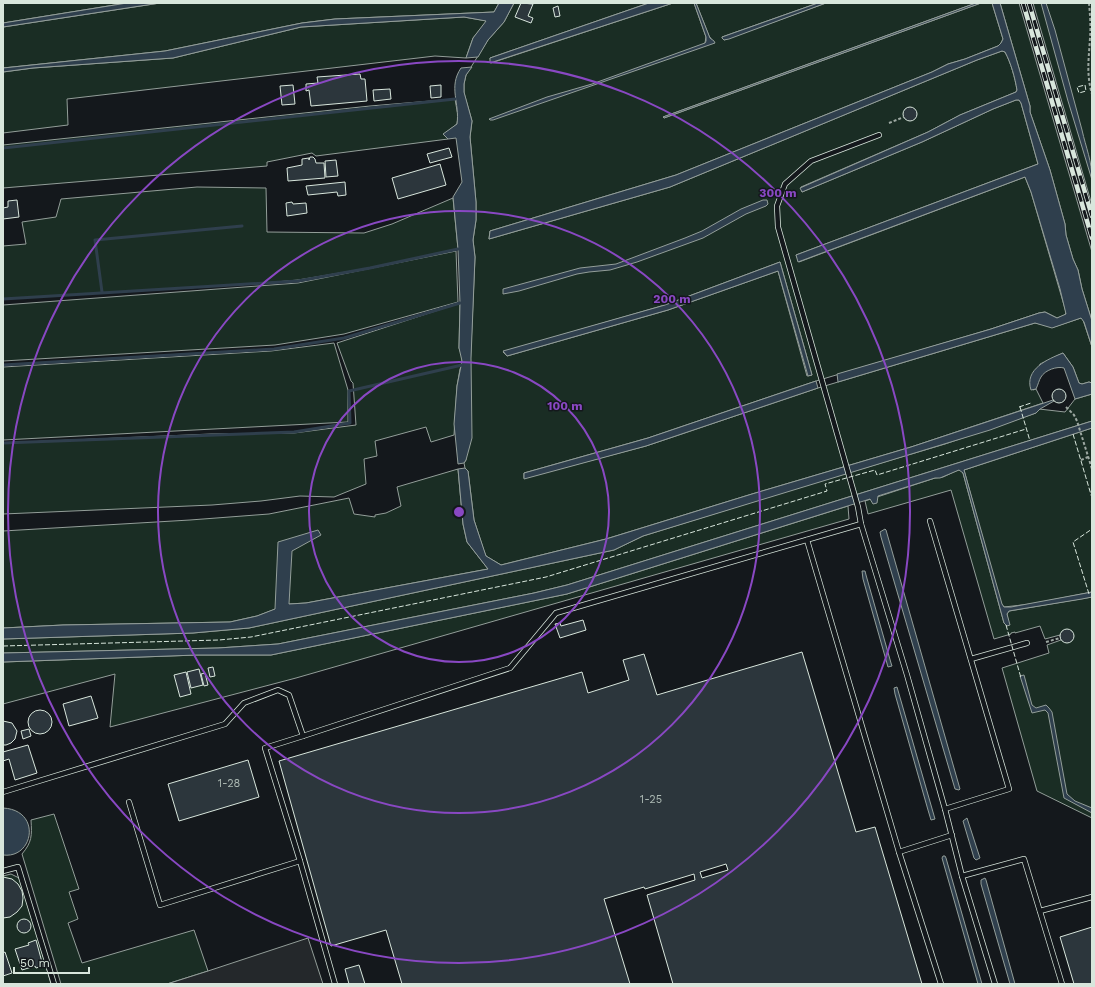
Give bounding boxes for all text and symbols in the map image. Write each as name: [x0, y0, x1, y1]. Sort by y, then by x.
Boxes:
text: 300 m: [759, 186, 797, 200]
text: 200 m: [653, 292, 691, 306]
text: 100 m: [547, 399, 583, 413]
centre of rings: [452, 505, 466, 519]
house number: 1-28: [218, 777, 241, 790]
house number: 1-25: [640, 793, 662, 806]
scale bar: [14, 949, 89, 975]
text: 50 m: [20, 956, 50, 970]

